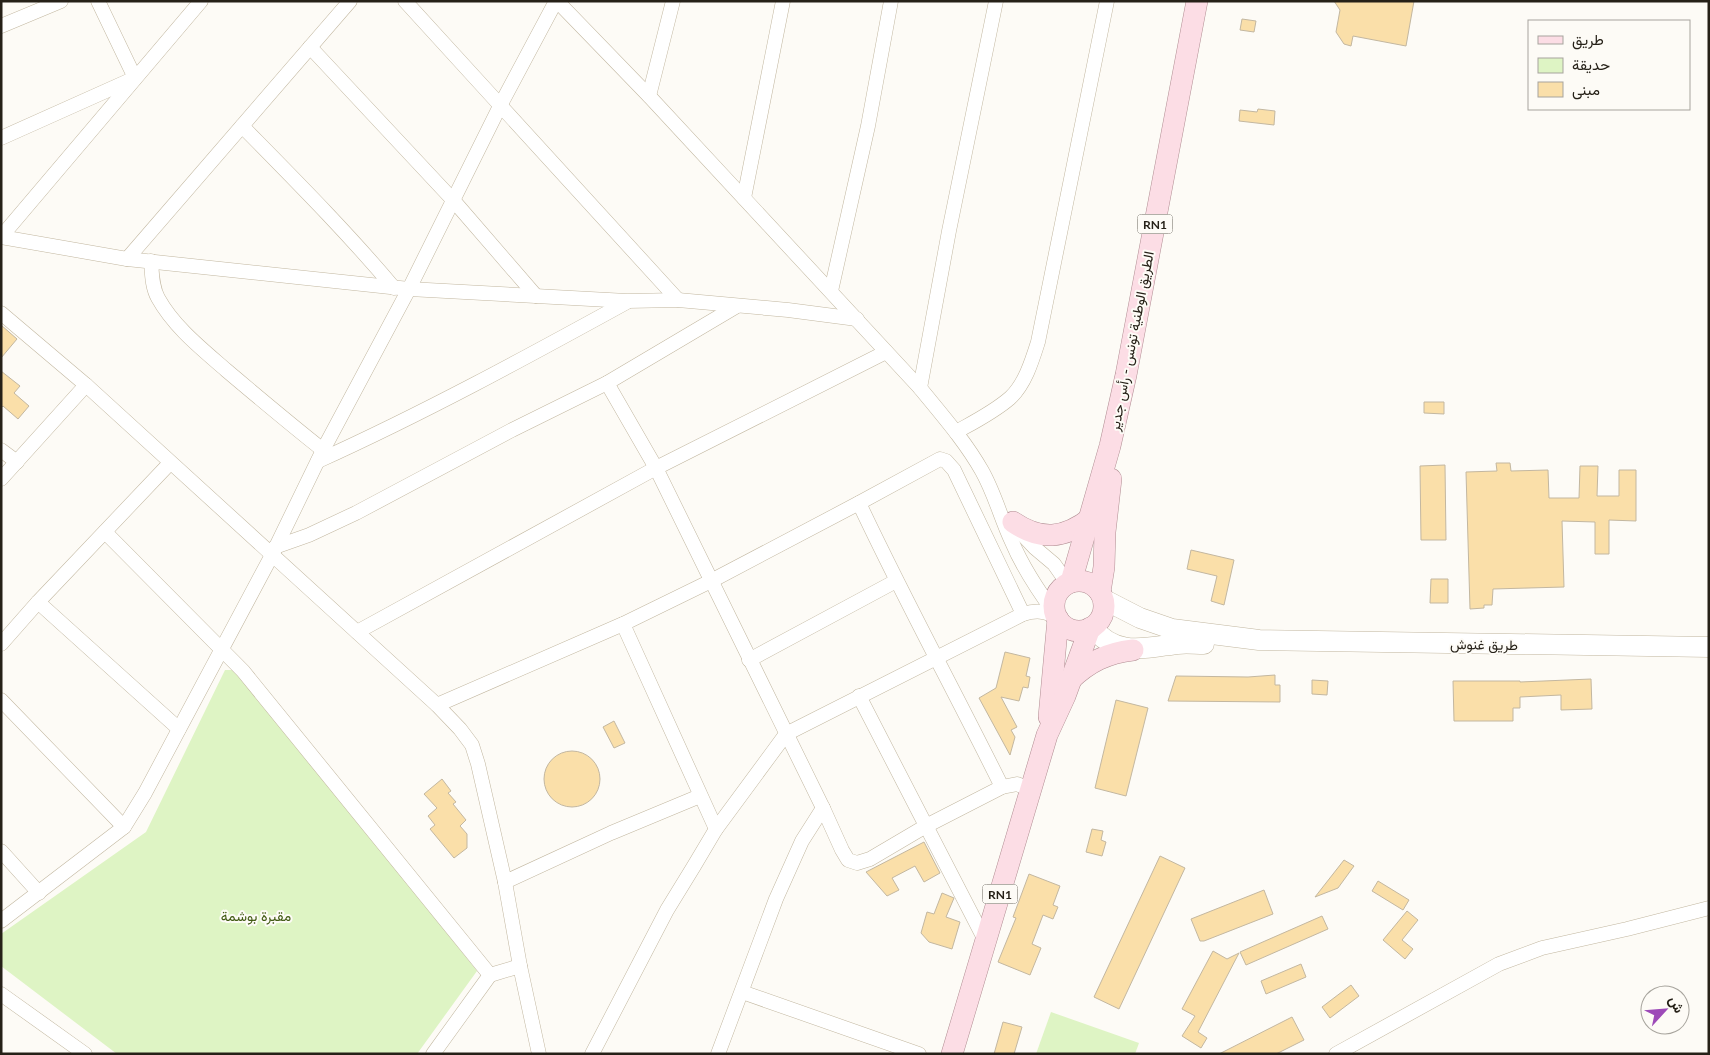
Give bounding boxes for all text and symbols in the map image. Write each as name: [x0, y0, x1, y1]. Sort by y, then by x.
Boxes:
legend: [1528, 20, 1690, 110]
text: طريق: [1572, 30, 1604, 50]
text: حديقة: [1572, 55, 1610, 74]
text: مبنى: [1572, 80, 1600, 100]
road number: RN1: [1138, 214, 1172, 233]
street label: الطريق الوطنية تونس - رأس جدير: [1105, 250, 1158, 433]
street label: طريق غنوش: [1450, 635, 1518, 654]
road number: RN1: [982, 884, 1018, 904]
park label: مقبرة بوشمة: [221, 907, 291, 925]
north arrow: [1640, 985, 1690, 1035]
text: ش: [1665, 993, 1689, 1016]

